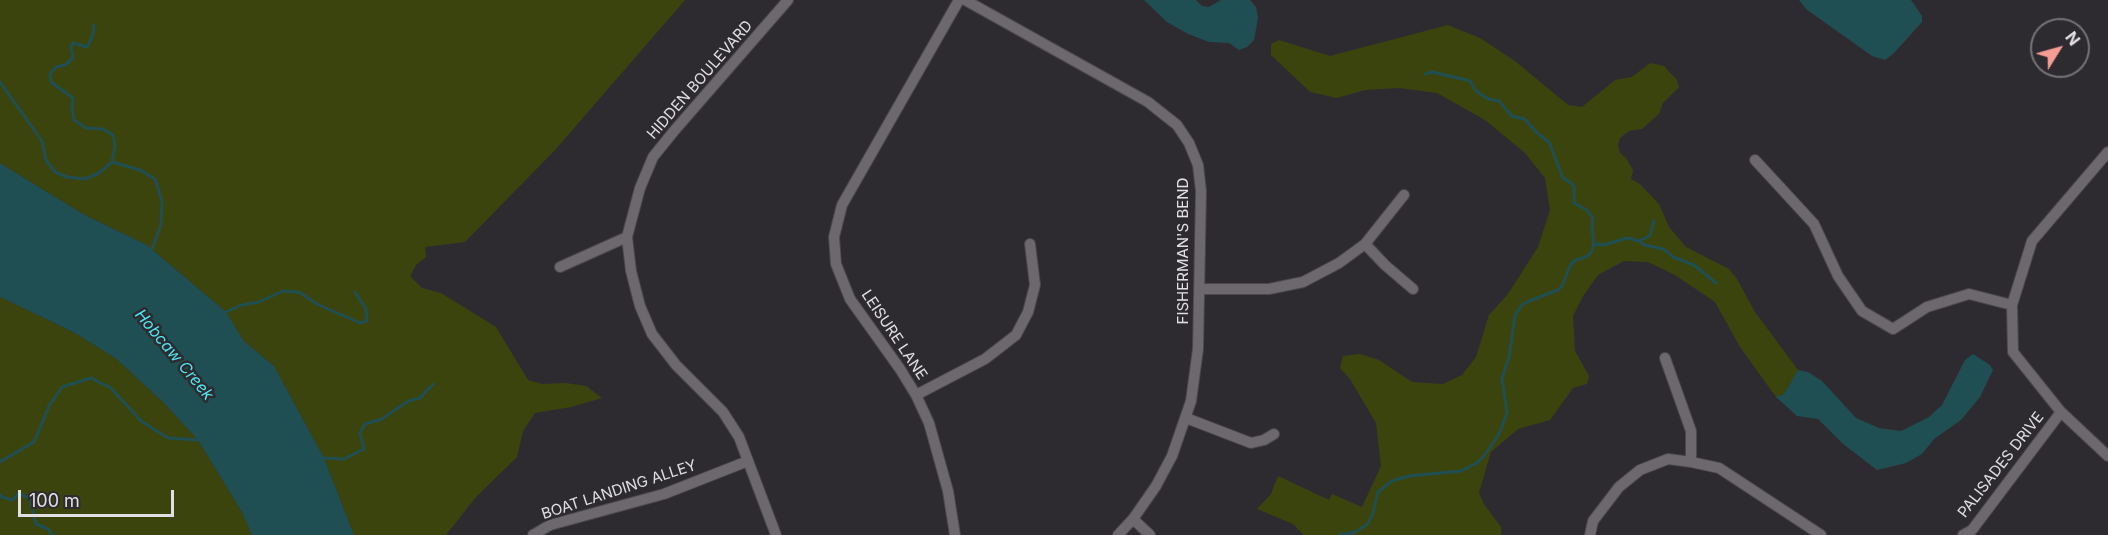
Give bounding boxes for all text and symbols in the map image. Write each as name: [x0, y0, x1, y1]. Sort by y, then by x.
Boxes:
street label: HIDDEN BOULEVARD: [644, 17, 756, 143]
north arrow: [2030, 18, 2090, 78]
text: N: [2061, 27, 2084, 49]
street label: FISHERMAN'S BEND: [1174, 178, 1192, 324]
street label: LEISURE LANE: [857, 287, 931, 383]
water label: Hobcaw Creek: [130, 306, 218, 404]
street label: PALISADES DRIVE: [1954, 409, 2048, 521]
street label: BOAT LANDING ALLEY: [539, 456, 699, 524]
scale bar: [21, 478, 177, 516]
text: 100 m: [29, 490, 80, 511]

